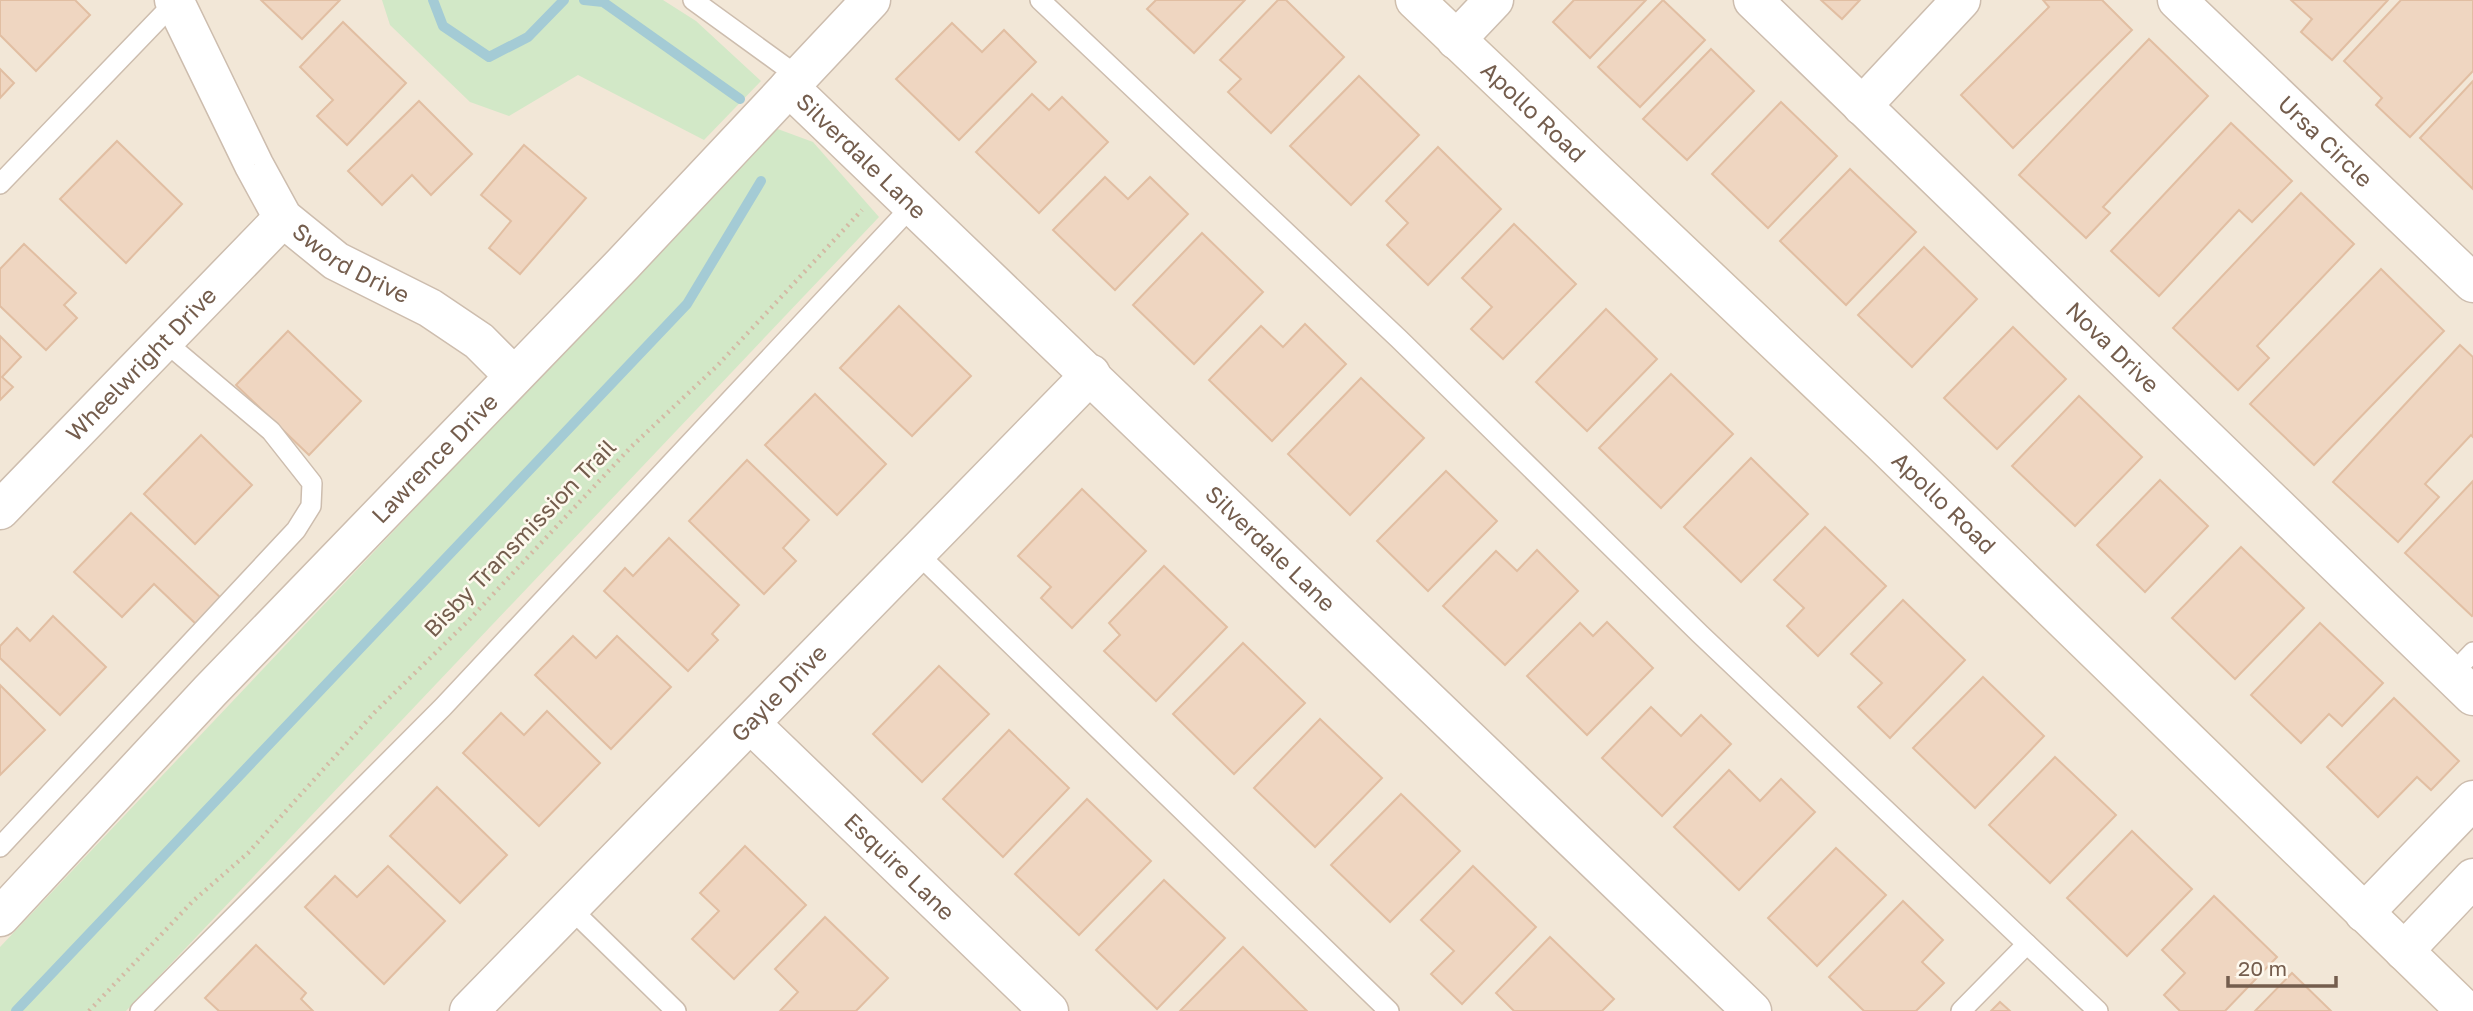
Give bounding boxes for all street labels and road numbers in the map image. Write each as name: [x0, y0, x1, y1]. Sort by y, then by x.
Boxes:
street label: Apollo Road: [1476, 55, 1592, 168]
street label: Silverdale Lane: [791, 87, 933, 224]
street label: Ursa Circle: [2273, 89, 2379, 193]
street label: Sword Drive: [287, 216, 414, 308]
street label: Wheelwright Drive: [60, 281, 222, 446]
street label: Nova Drive: [2061, 295, 2166, 398]
street label: Lawrence Drive: [365, 387, 503, 528]
street label: Bisby Transmission Trail: [417, 432, 621, 642]
street label: Apollo Road: [1887, 446, 2002, 559]
street label: Silverdale Lane: [1200, 479, 1342, 617]
street label: Gayle Drive: [725, 638, 832, 747]
street label: Esquire Lane: [839, 807, 961, 926]

